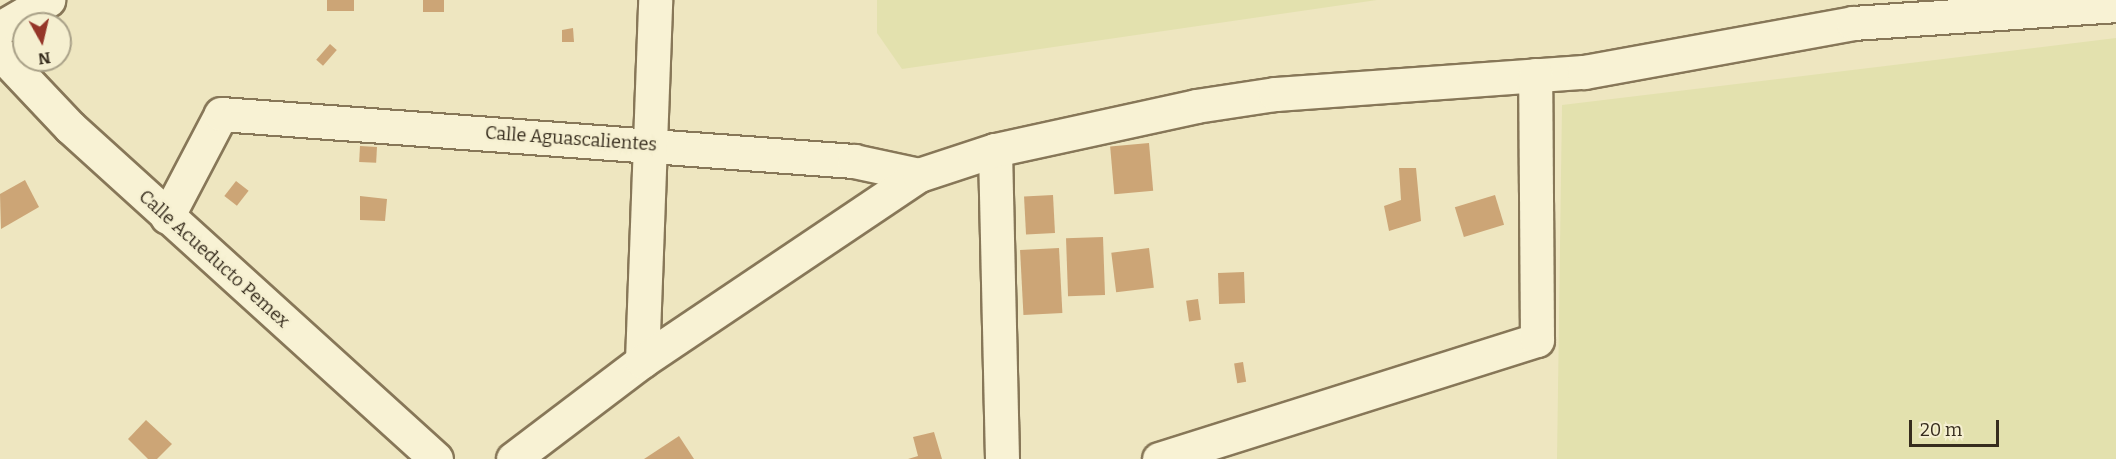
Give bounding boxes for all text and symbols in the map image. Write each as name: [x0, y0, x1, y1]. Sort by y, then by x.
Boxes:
north arrow: [12, 12, 72, 72]
text: N: [37, 48, 52, 69]
street label: Calle Aguascalientes: [484, 122, 658, 156]
street label: Calle Acueducto Pemex: [134, 186, 294, 332]
scale bar: [1912, 408, 2002, 446]
text: 20 m: [1920, 419, 1962, 441]

